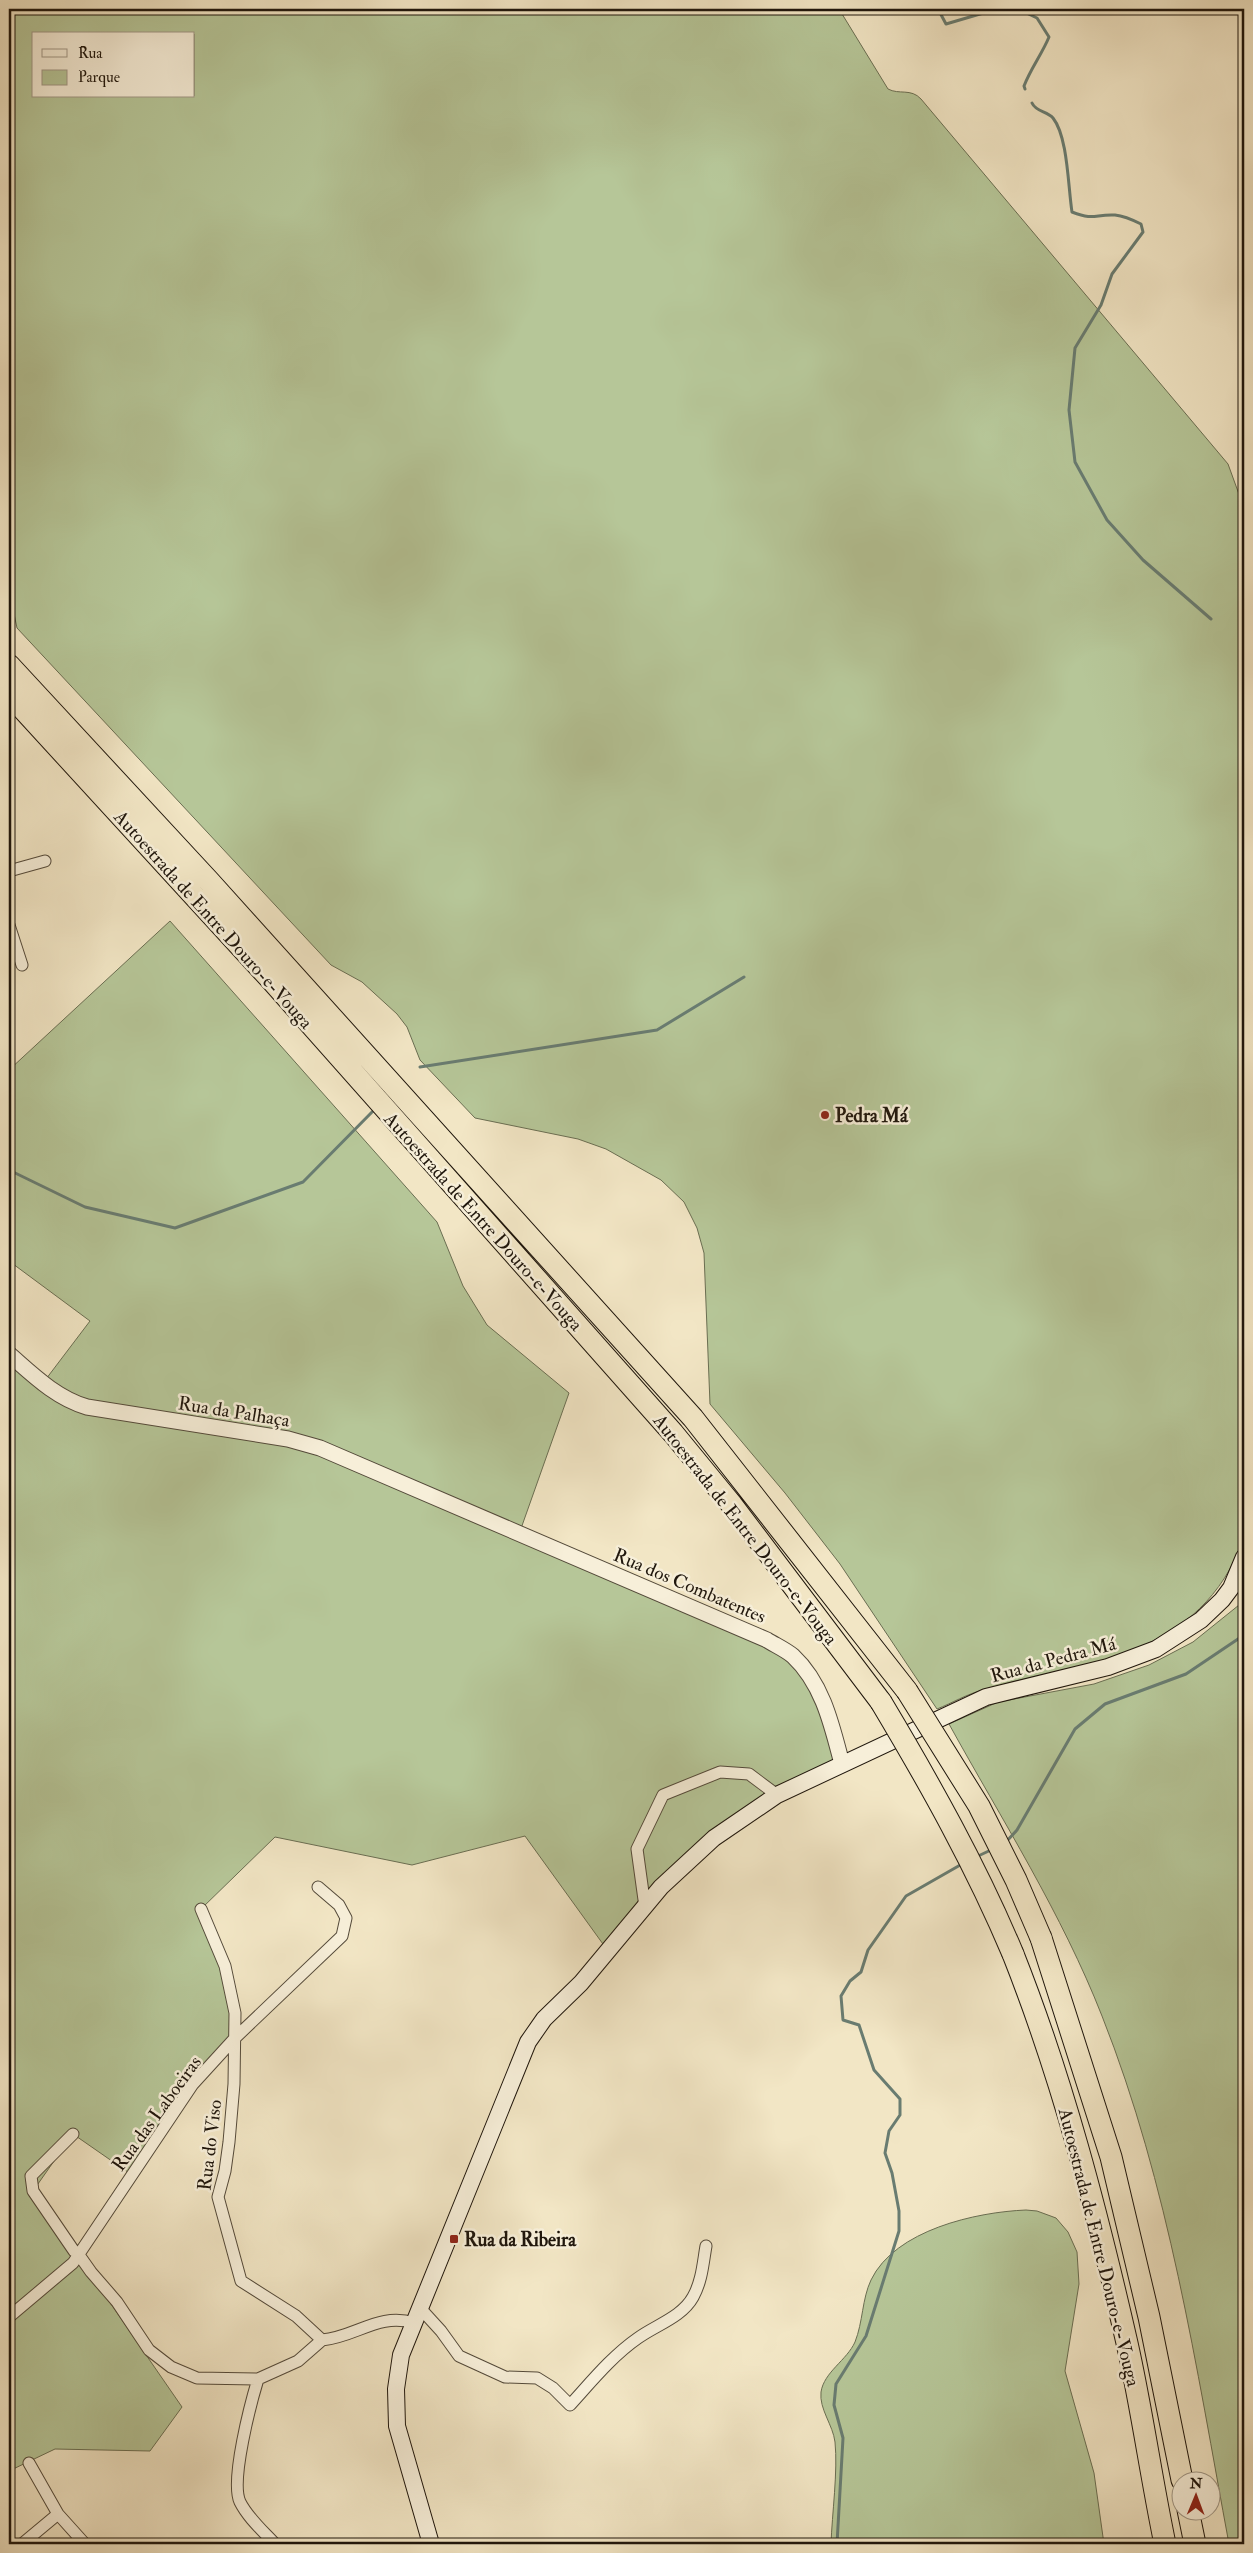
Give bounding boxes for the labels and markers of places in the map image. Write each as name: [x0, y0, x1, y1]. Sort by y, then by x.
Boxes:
place label: Pedra Má: [835, 1104, 909, 1128]
marker: Pedra Má: [819, 1109, 831, 1121]
place label: Rua da Ribeira: [464, 2228, 577, 2252]
marker: Rua da Ribeira: [448, 2233, 460, 2245]

